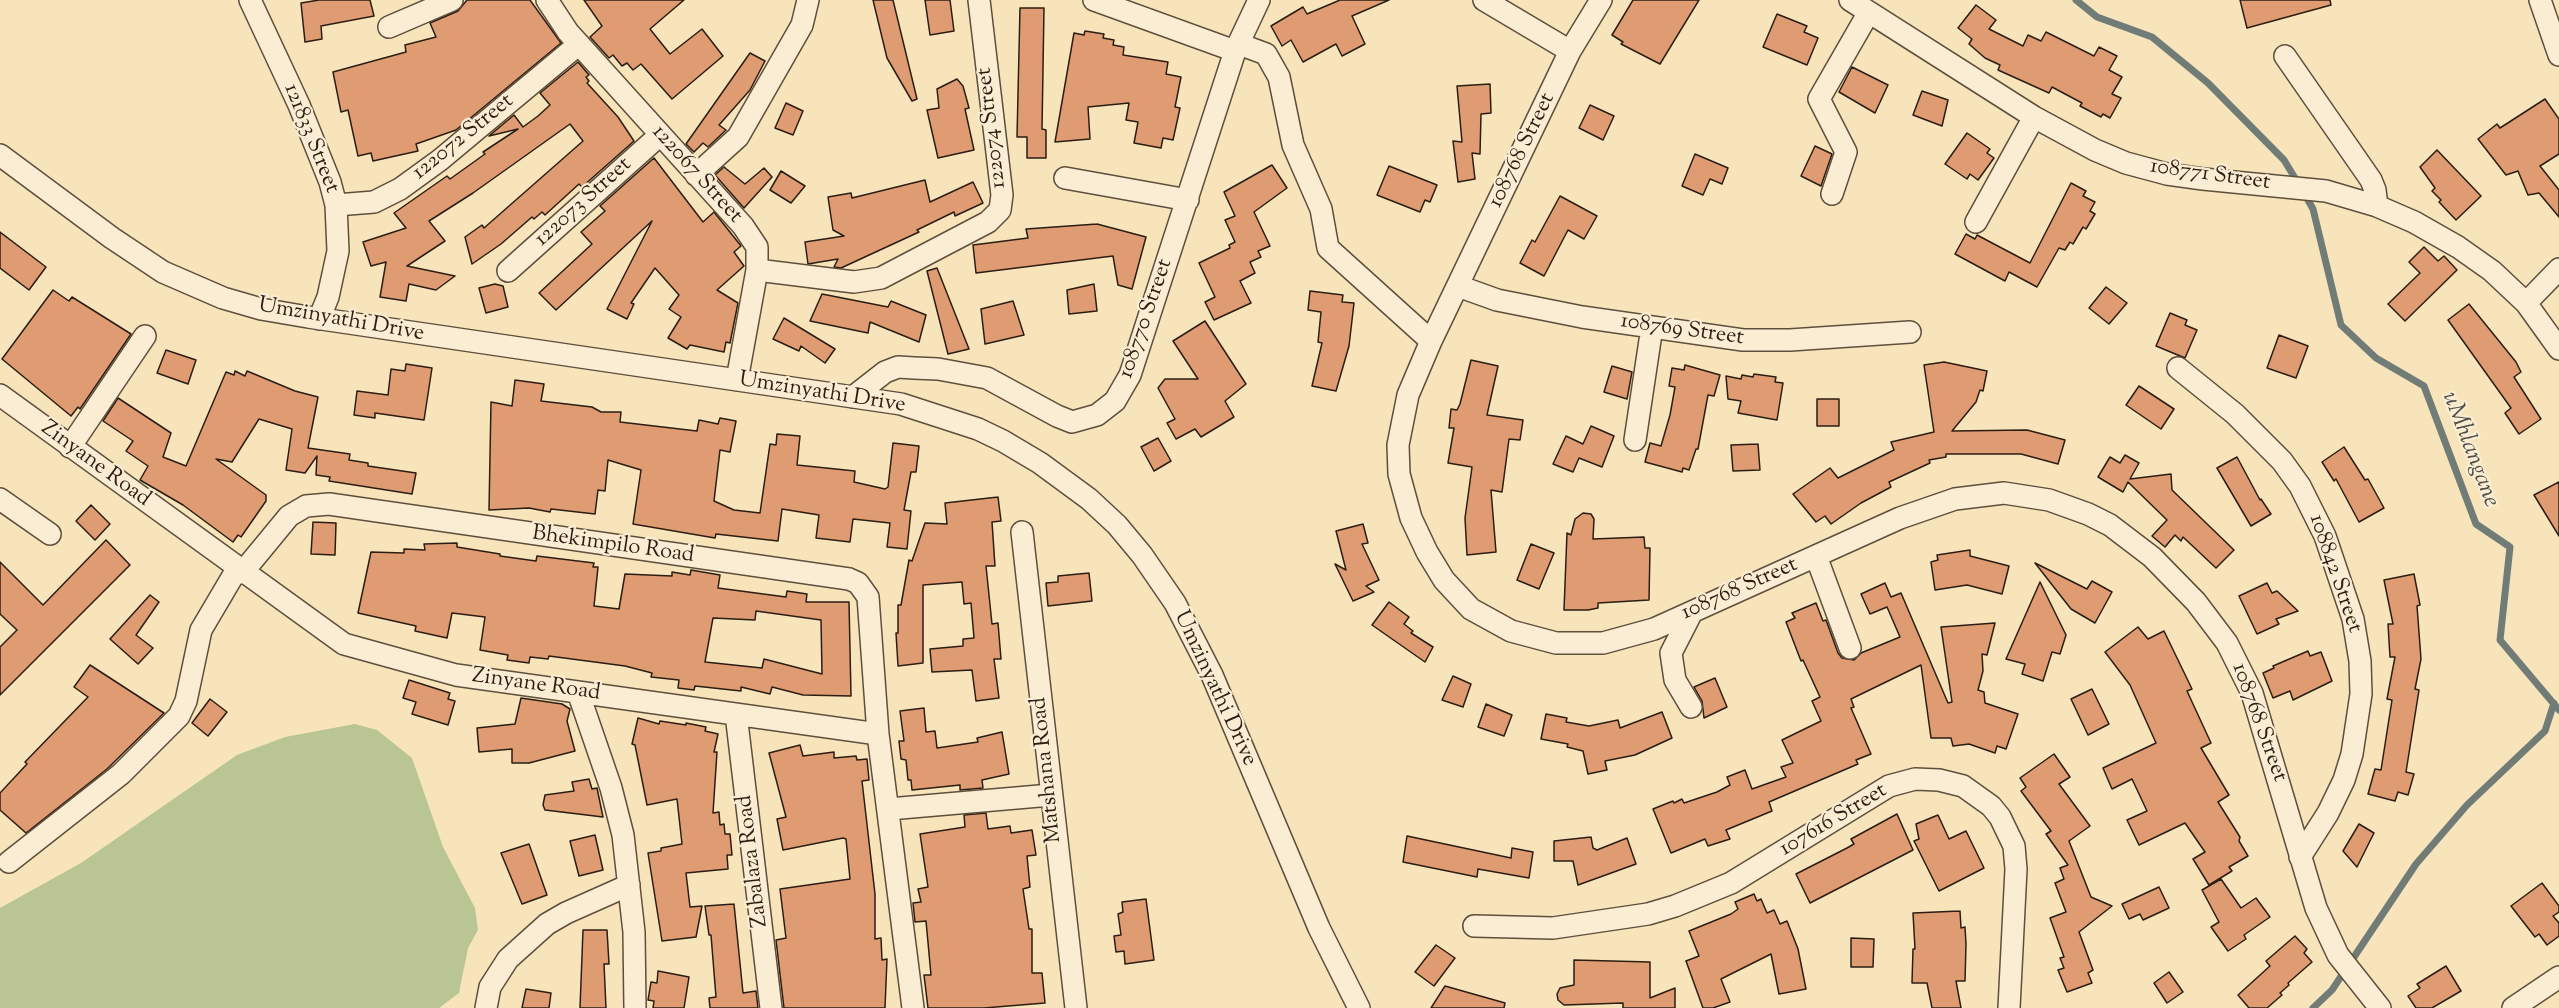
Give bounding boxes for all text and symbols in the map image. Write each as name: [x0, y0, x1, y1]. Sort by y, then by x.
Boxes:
street label: 122074 Street: [972, 66, 1014, 190]
street label: 121833 Street: [276, 81, 344, 197]
street label: 122072 Street: [408, 89, 520, 187]
street label: 108768 Street: [1484, 89, 1562, 213]
street label: 122067 Street: [645, 120, 747, 230]
street label: 122073 Street: [530, 153, 638, 253]
street label: 108771 Street: [2148, 155, 2272, 197]
street label: 108770 Street: [1114, 256, 1180, 382]
street label: Umzinyathi Drive: [256, 293, 426, 349]
street label: 108769 Street: [1619, 309, 1745, 353]
street label: Umzinyathi Drive: [737, 368, 907, 420]
water label: uMhlangane: [2434, 388, 2504, 512]
street label: Zinyane Road: [35, 416, 155, 514]
street label: 108842 Street: [2301, 511, 2367, 637]
street label: Bhekimpilo Road: [530, 522, 696, 570]
street label: 108768 Street: [1678, 553, 1802, 627]
street label: Umzinyathi Drive: [1166, 607, 1262, 771]
street label: 108768 Street: [2224, 660, 2292, 786]
street label: Zinyane Road: [470, 664, 602, 708]
street label: Matshana Road: [1027, 696, 1069, 844]
street label: 107616 Street: [1776, 779, 1892, 863]
street label: Zabalaza Road: [733, 793, 775, 929]

